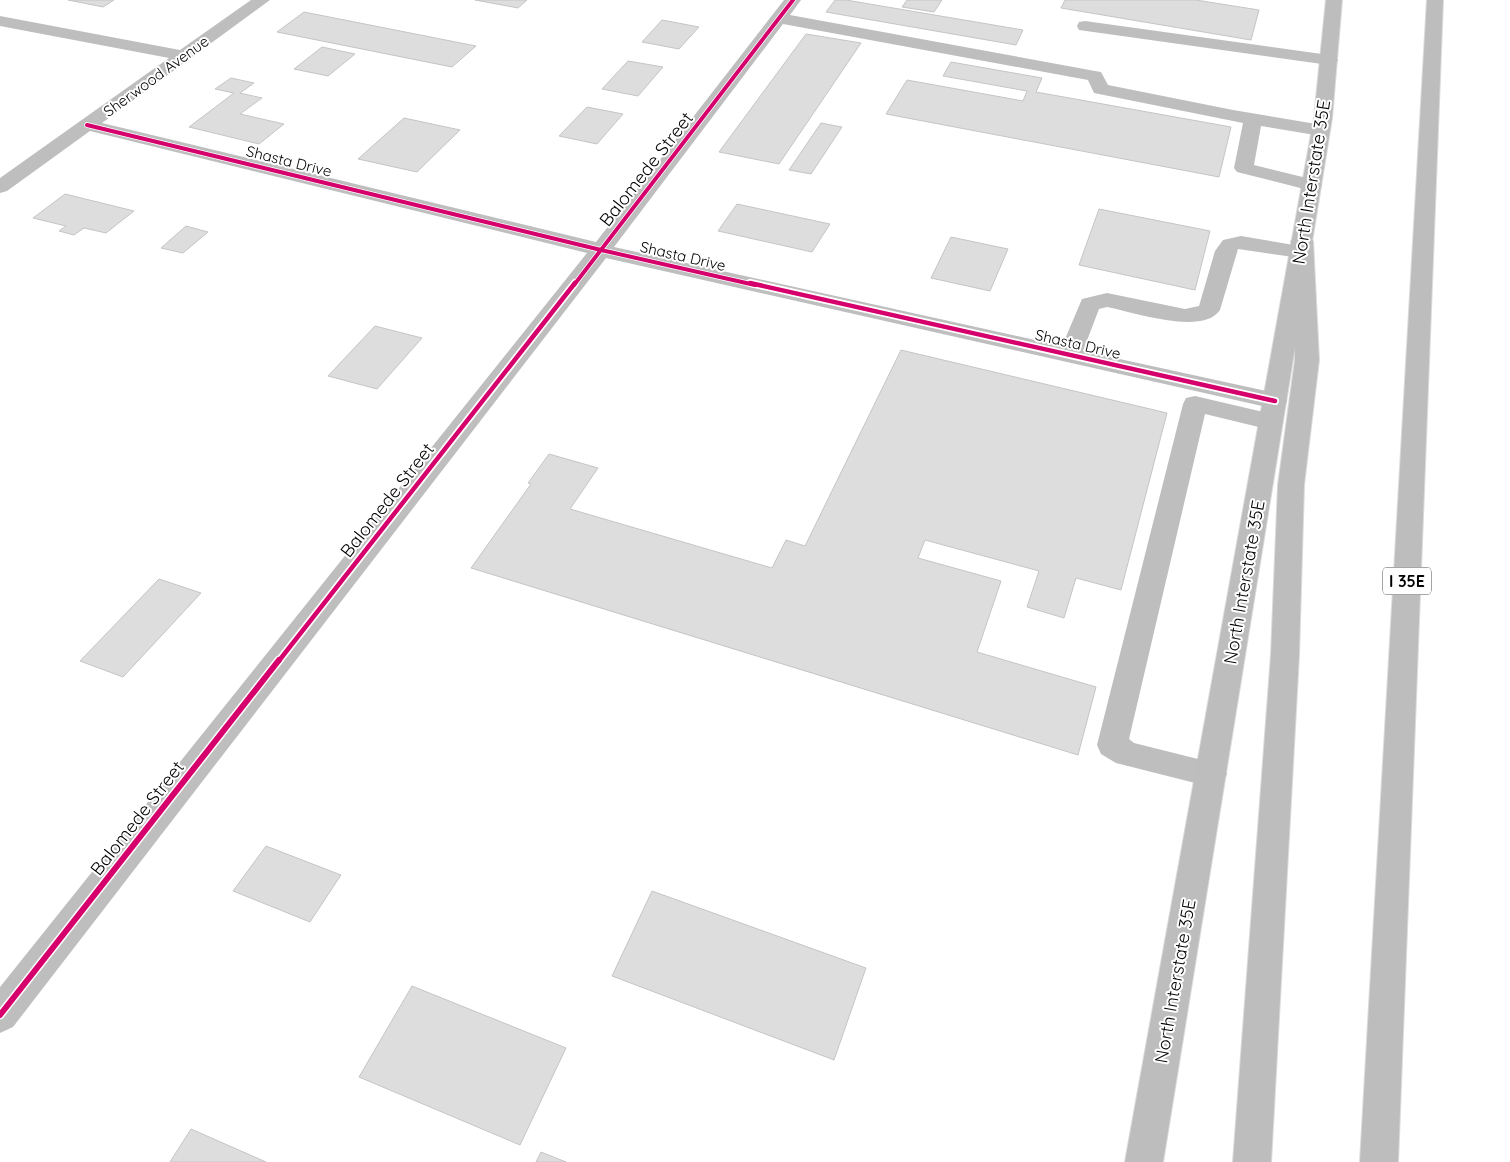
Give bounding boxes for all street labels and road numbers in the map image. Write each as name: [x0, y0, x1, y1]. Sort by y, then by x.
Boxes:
street label: Sherwood Avenue: [100, 31, 212, 121]
street label: North Interstate 35E: [1287, 98, 1335, 266]
street label: Balomede Street: [594, 107, 698, 231]
street label: Shasta Drive: [244, 141, 334, 181]
street label: Shasta Drive: [638, 237, 728, 275]
street label: Shasta Drive: [1033, 325, 1123, 363]
street label: Balomede Street: [335, 438, 439, 562]
street label: North Interstate 35E: [1218, 498, 1270, 666]
road number: I 35E: [1383, 568, 1431, 594]
street label: Balomede Street: [85, 756, 189, 880]
street label: North Interstate 35E: [1149, 897, 1201, 1065]

